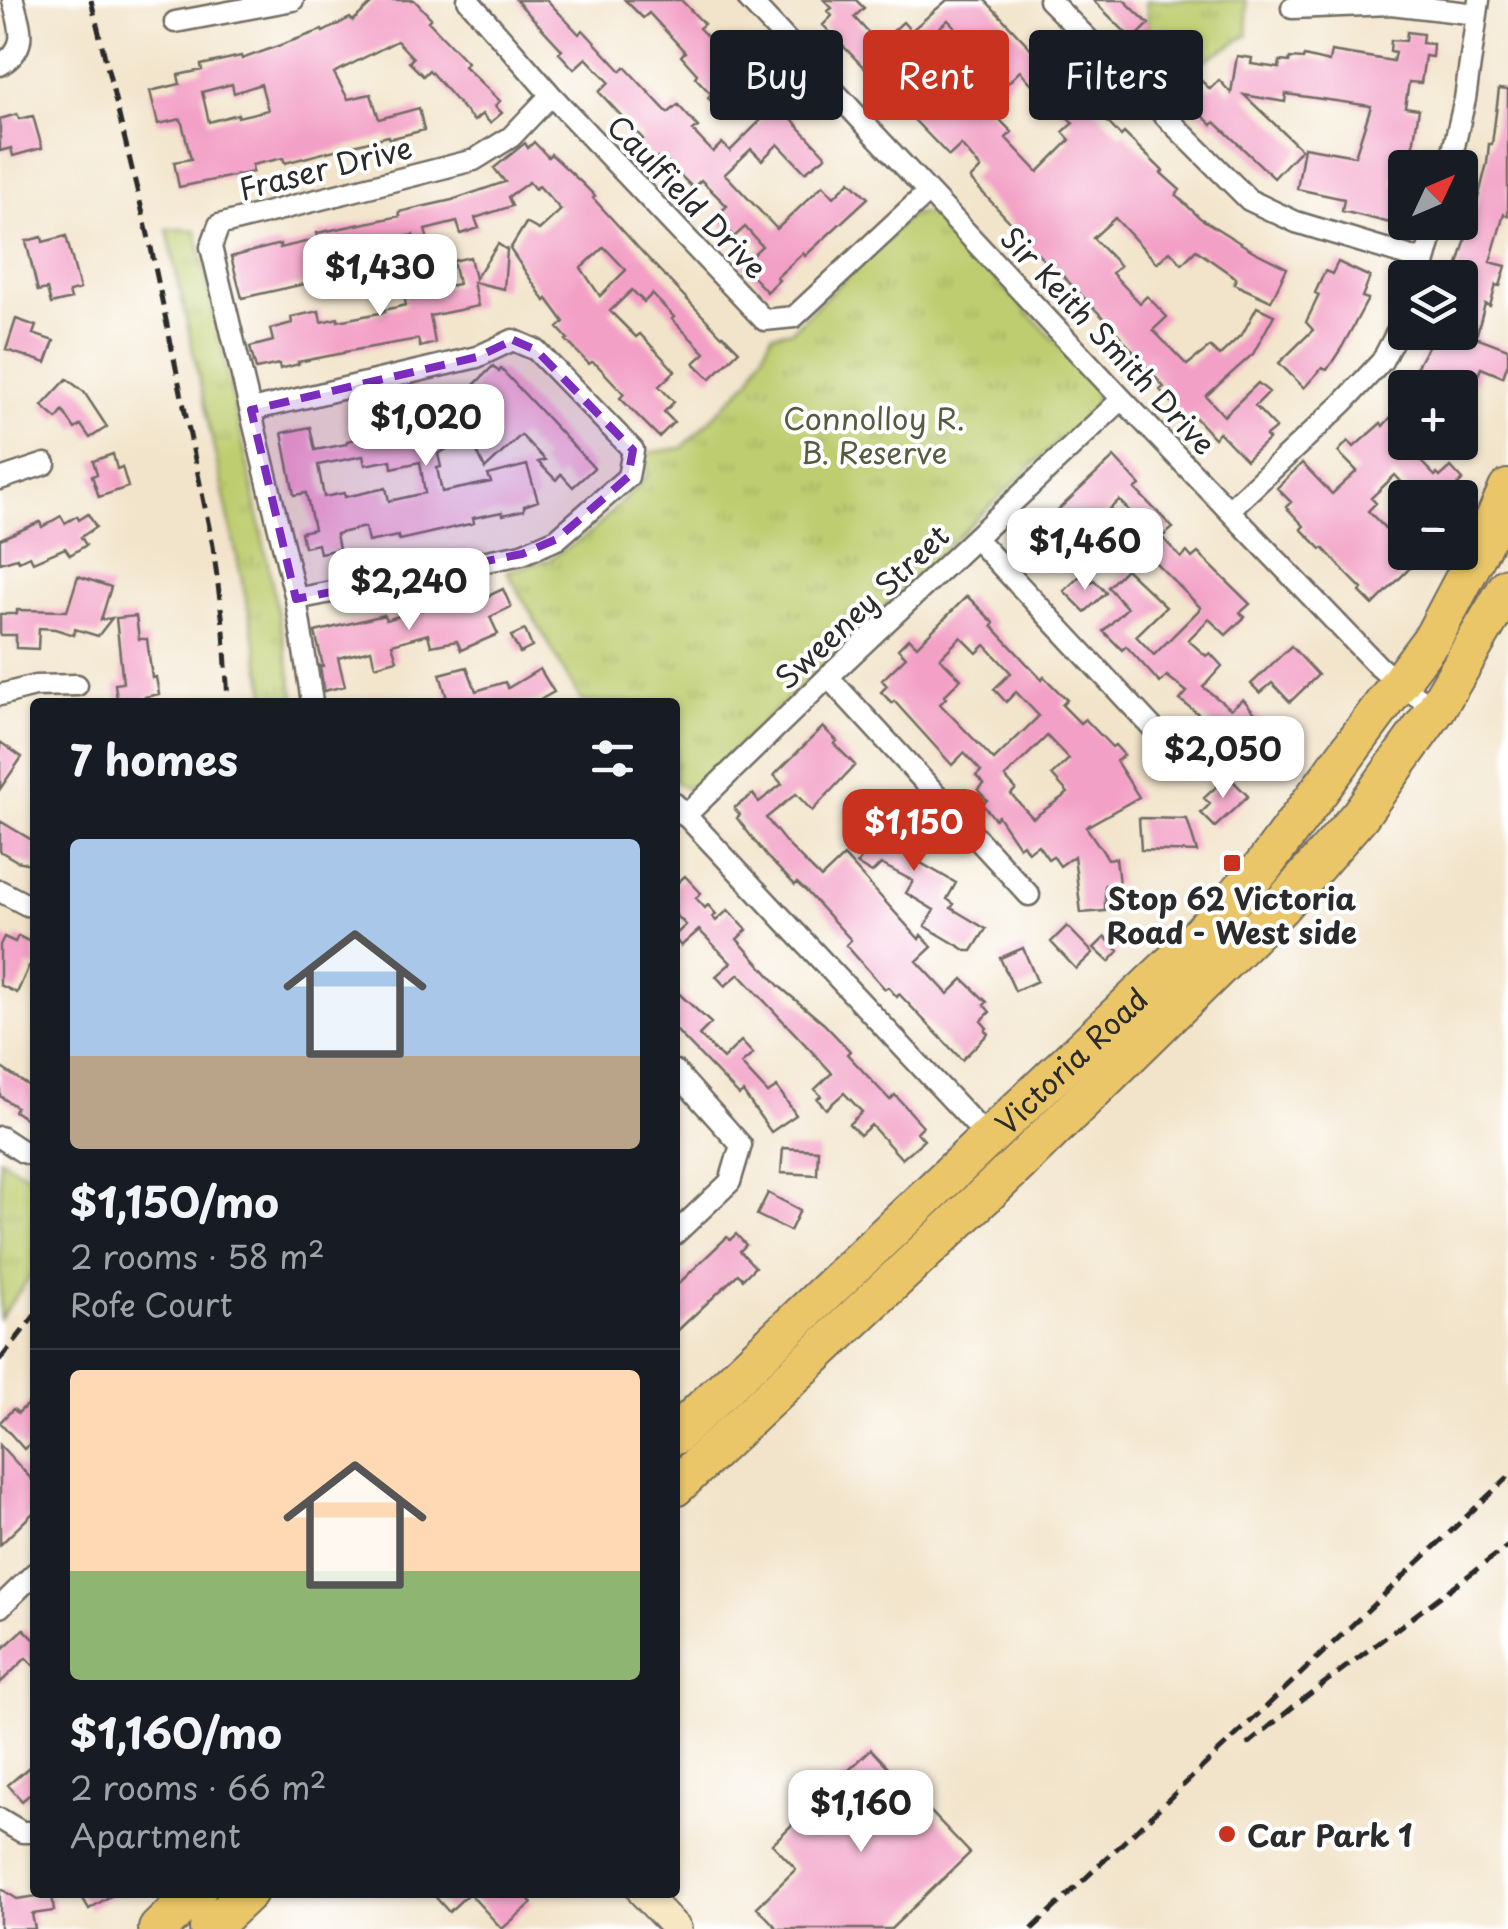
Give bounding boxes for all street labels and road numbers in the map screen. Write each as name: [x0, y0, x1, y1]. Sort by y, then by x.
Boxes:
street label: Caulfield Drive: [598, 104, 778, 288]
street label: Fraser Drive: [234, 124, 416, 210]
street label: Sir Keith Smith Drive: [991, 216, 1227, 464]
street label: Sweeney Street: [764, 513, 958, 699]
street label: Victoria Road: [984, 976, 1157, 1144]

